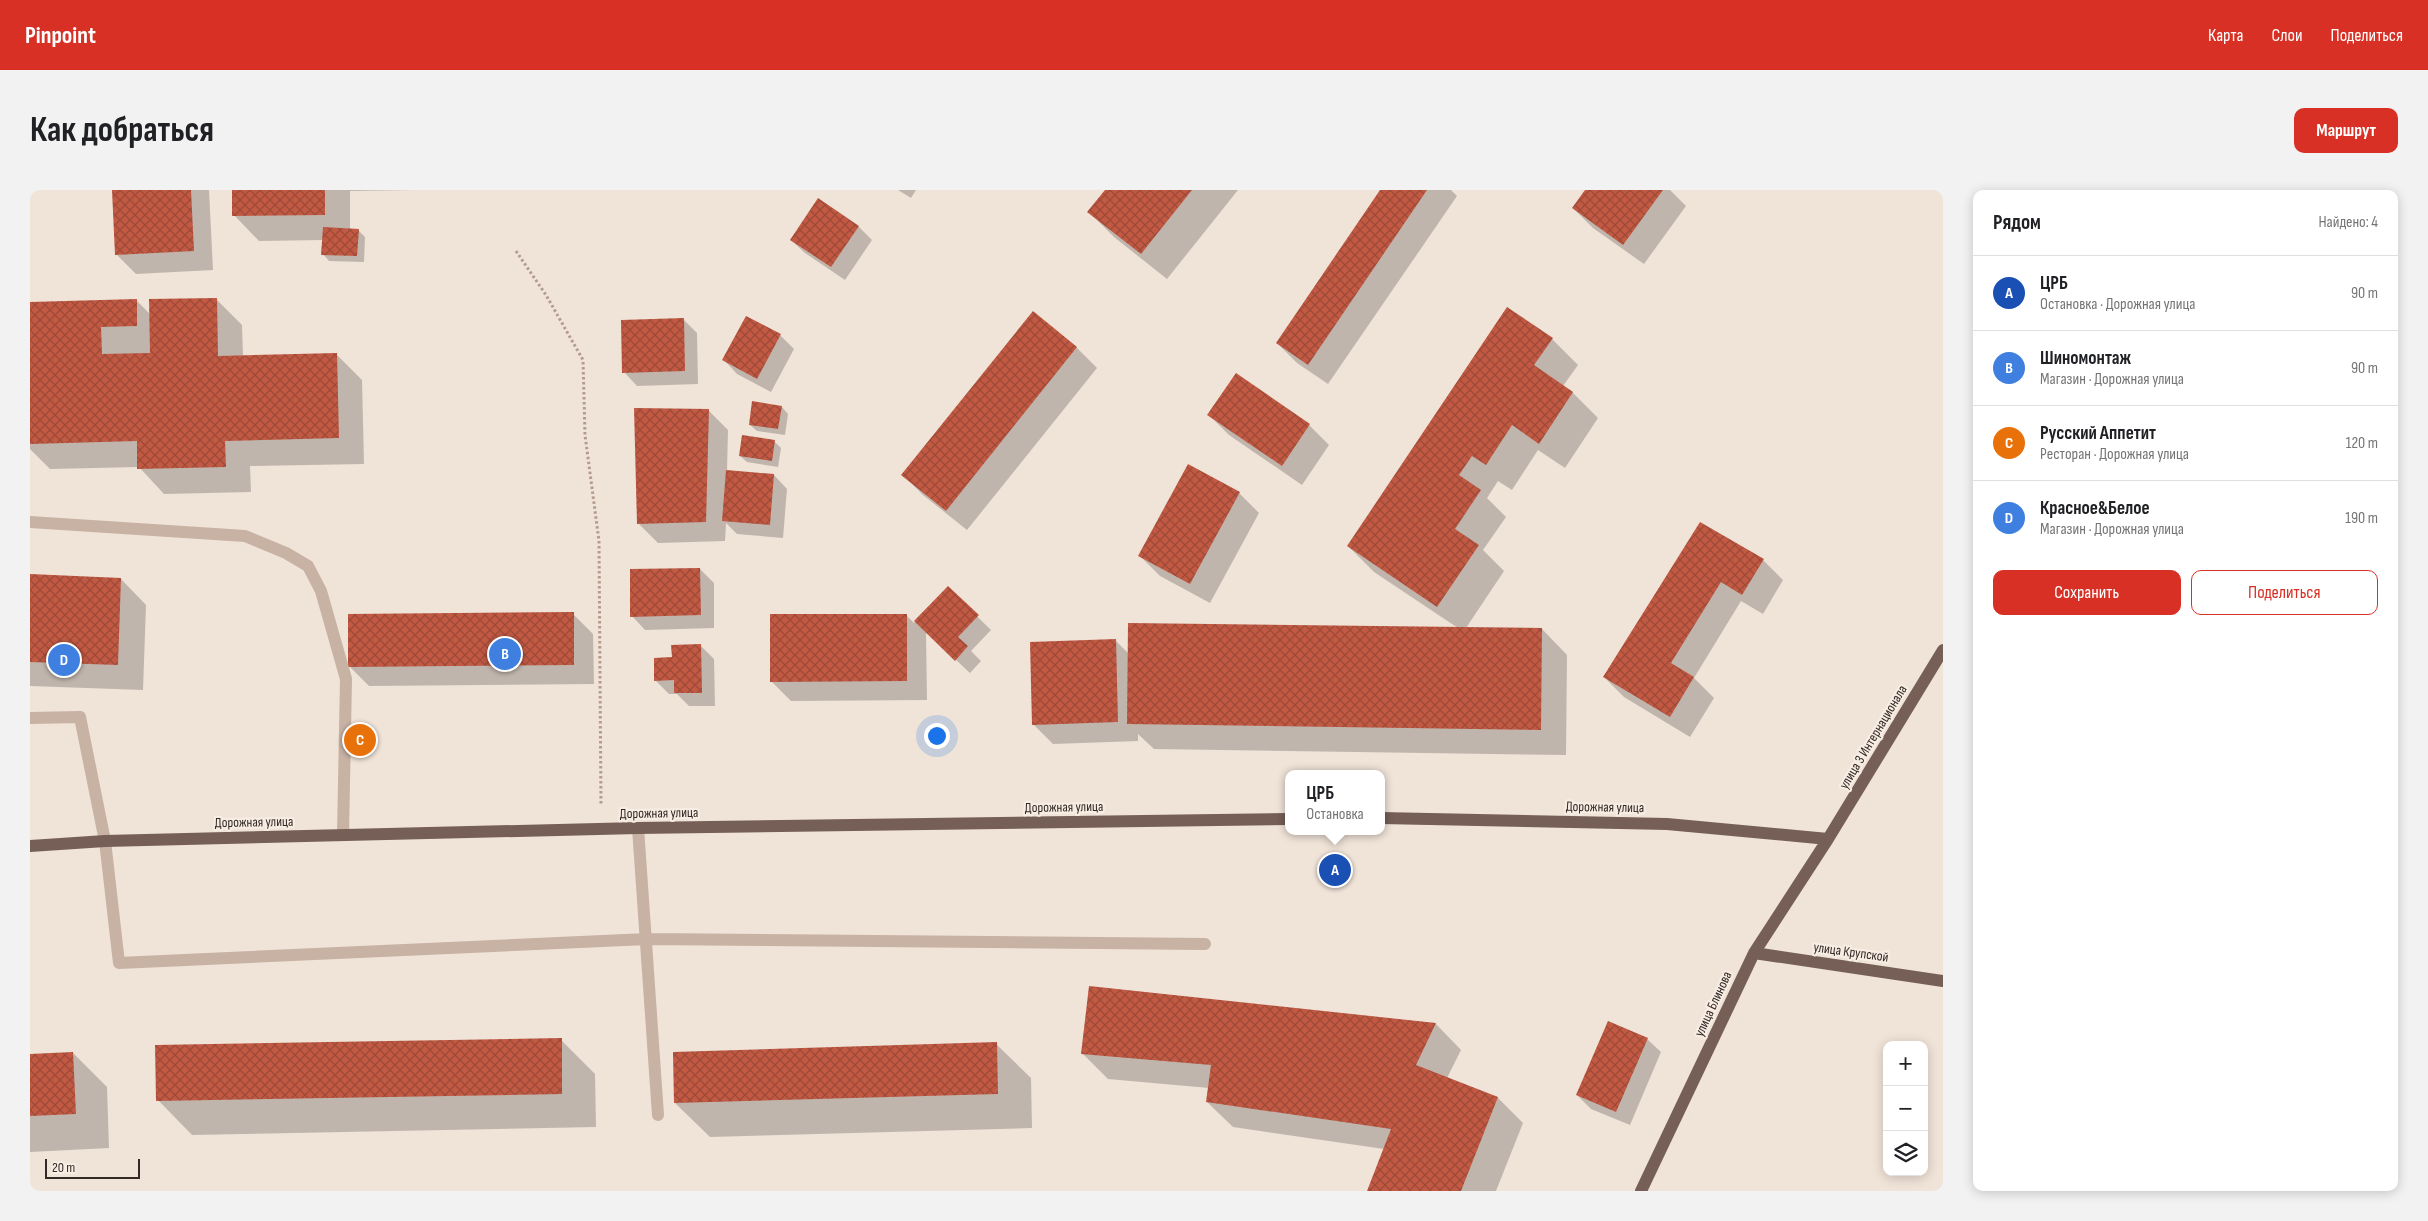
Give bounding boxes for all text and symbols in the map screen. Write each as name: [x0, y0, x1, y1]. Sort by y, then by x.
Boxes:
text: Pinpoint: [25, 21, 96, 50]
text: Карта: [2208, 25, 2244, 46]
text: Слои: [2272, 25, 2303, 46]
text: Поделиться: [2331, 25, 2403, 46]
button: Маршрут: [2294, 108, 2398, 153]
text: Как добраться: [30, 109, 214, 152]
text: Рядом: [1993, 210, 2041, 235]
text: Найдено: 4: [2318, 213, 2378, 232]
text: ЦРБ: [2040, 272, 2068, 295]
text: A: [2005, 284, 2013, 303]
text: 90 m: [2351, 284, 2378, 303]
text: Остановка · Дорожная улица: [2040, 295, 2195, 314]
text: Шиномонтаж: [2040, 347, 2131, 370]
text: B: [2005, 359, 2013, 378]
text: 90 m: [2351, 359, 2378, 378]
text: Магазин · Дорожная улица: [2040, 370, 2184, 389]
text: Русский Аппетит: [2040, 422, 2156, 445]
text: C: [2005, 434, 2013, 453]
text: 120 m: [2346, 434, 2378, 453]
text: Ресторан · Дорожная улица: [2040, 445, 2189, 464]
text: Красное&Белое: [2040, 497, 2150, 520]
text: D: [2005, 509, 2013, 528]
text: 190 m: [2345, 509, 2378, 528]
text: Магазин · Дорожная улица: [2040, 520, 2184, 539]
button: Сохранить: [1993, 570, 2181, 615]
button: Поделиться: [2191, 570, 2378, 615]
pin: B: [489, 635, 521, 673]
pin: D: [48, 641, 80, 679]
street label: улица 3 Интернационала: [1835, 682, 1911, 792]
pin: C: [344, 721, 376, 759]
your location: [924, 723, 950, 749]
popup: [1285, 770, 1385, 835]
text: ЦРБ: [1306, 782, 1334, 805]
street label: Дорожная улица: [1025, 798, 1103, 816]
street label: Дорожная улица: [1566, 798, 1644, 816]
street label: Дорожная улица: [620, 804, 698, 822]
text: Остановка: [1306, 805, 1364, 824]
street label: Дорожная улица: [215, 813, 293, 831]
pin: A: [1319, 851, 1351, 889]
street label: улица Крупской: [1812, 938, 1890, 966]
street label: улица Блинова: [1691, 969, 1735, 1039]
map controls: [1883, 1041, 1928, 1176]
button: +: [1883, 1041, 1928, 1086]
button: −: [1883, 1086, 1928, 1131]
button: layers: [1883, 1131, 1928, 1176]
scale bar: [45, 1156, 140, 1179]
text: 20 m: [52, 1159, 75, 1176]

